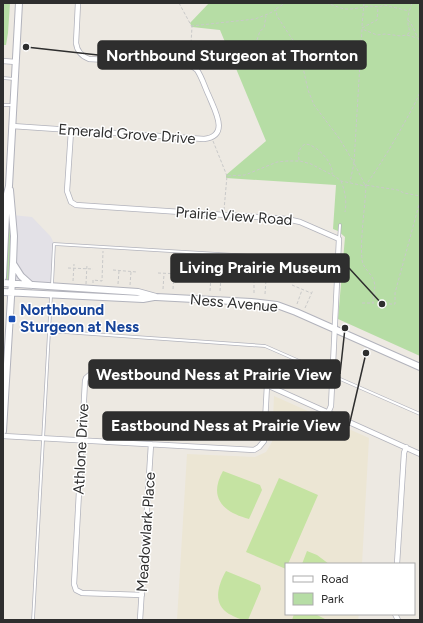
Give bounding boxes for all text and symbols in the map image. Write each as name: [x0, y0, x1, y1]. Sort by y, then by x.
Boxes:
callout: Northbound Sturgeon at Thornton: [98, 41, 366, 69]
text: Northbound Sturgeon at Thornton: [106, 46, 358, 65]
street label: Emerald Grove Drive: [58, 120, 196, 148]
street label: Prairie View Road: [175, 203, 293, 229]
callout: Living Prairie Museum: [171, 254, 349, 282]
text: Living Prairie Museum: [179, 258, 341, 277]
street label: Ness Avenue: [189, 290, 279, 316]
place label: Northbound Sturgeon at Ness: [20, 301, 139, 336]
marker: Northbound Sturgeon at Ness: [7, 314, 17, 324]
callout: Westbound Ness at Prairie View: [89, 360, 340, 388]
text: Westbound Ness at Prairie View: [96, 365, 333, 384]
street label: Athlone Drive: [70, 403, 92, 495]
callout: Eastbound Ness at Prairie View: [103, 412, 349, 440]
text: Eastbound Ness at Prairie View: [111, 416, 342, 435]
street label: Meadowlark Place: [133, 471, 159, 593]
legend: [285, 563, 415, 615]
text: Road: [321, 572, 349, 586]
text: Park: [321, 592, 344, 606]

